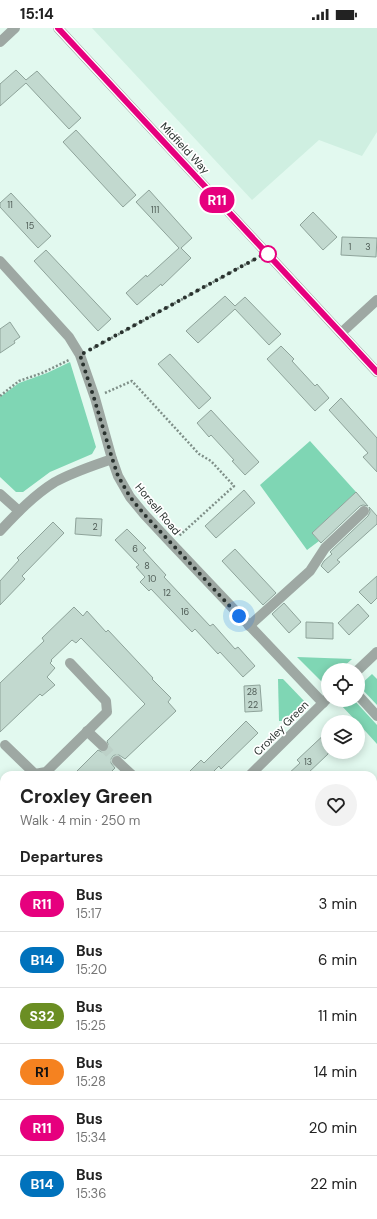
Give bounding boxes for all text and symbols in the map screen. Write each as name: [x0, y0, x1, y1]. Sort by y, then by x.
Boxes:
text: 15:14: [20, 4, 54, 24]
street label: Midfield Way: [158, 119, 212, 177]
line badge: R11: [194, 187, 240, 213]
text: R11: [207, 191, 227, 209]
house number: 11: [7, 199, 13, 211]
house number: 111: [151, 204, 159, 216]
house number: 15: [26, 220, 34, 232]
house number: 1: [349, 241, 352, 253]
house number: 3: [365, 241, 371, 253]
unlabelled marker: [259, 245, 277, 263]
street label: Horsell Road: [132, 480, 184, 538]
house number: 2: [92, 521, 98, 533]
house number: 6: [132, 543, 138, 555]
house number: 8: [144, 560, 150, 572]
house number: 10: [148, 573, 156, 585]
house number: 12: [163, 587, 171, 599]
house number: 16: [181, 606, 190, 618]
your location: [229, 606, 249, 626]
map controls: [321, 663, 365, 759]
button: locate: [321, 663, 365, 707]
house number: 28: [247, 686, 257, 698]
street label: Croxley Green: [251, 698, 311, 758]
house number: 22: [248, 699, 258, 711]
button: layers: [321, 715, 365, 759]
house number: 13: [304, 756, 312, 768]
text: Croxley Green: [20, 784, 153, 809]
button: heart: [315, 784, 357, 826]
text: Walk · 4 min · 250 m: [20, 812, 140, 829]
text: Departures: [20, 847, 103, 867]
text: Bus: [76, 885, 103, 905]
text: 3 min: [319, 894, 357, 914]
text: R11: [32, 895, 52, 913]
text: 15:17: [76, 905, 102, 922]
text: Bus: [76, 941, 103, 961]
text: 6 min: [318, 950, 357, 970]
text: B14: [30, 951, 54, 969]
text: 15:20: [76, 961, 107, 978]
text: Bus: [76, 997, 103, 1017]
text: 11 min: [318, 1006, 357, 1026]
text: S32: [30, 1007, 54, 1025]
text: 15:25: [76, 1017, 106, 1034]
text: Bus: [76, 1053, 103, 1073]
text: 14 min: [314, 1062, 357, 1082]
text: R1: [35, 1063, 49, 1081]
text: 15:28: [76, 1073, 106, 1090]
text: Bus: [76, 1109, 103, 1129]
text: 20 min: [309, 1118, 357, 1138]
text: R11: [32, 1119, 52, 1137]
text: 15:34: [76, 1129, 106, 1146]
text: Bus: [76, 1165, 103, 1185]
text: 22 min: [310, 1174, 357, 1194]
text: B14: [30, 1175, 54, 1193]
text: 15:36: [76, 1185, 106, 1202]

